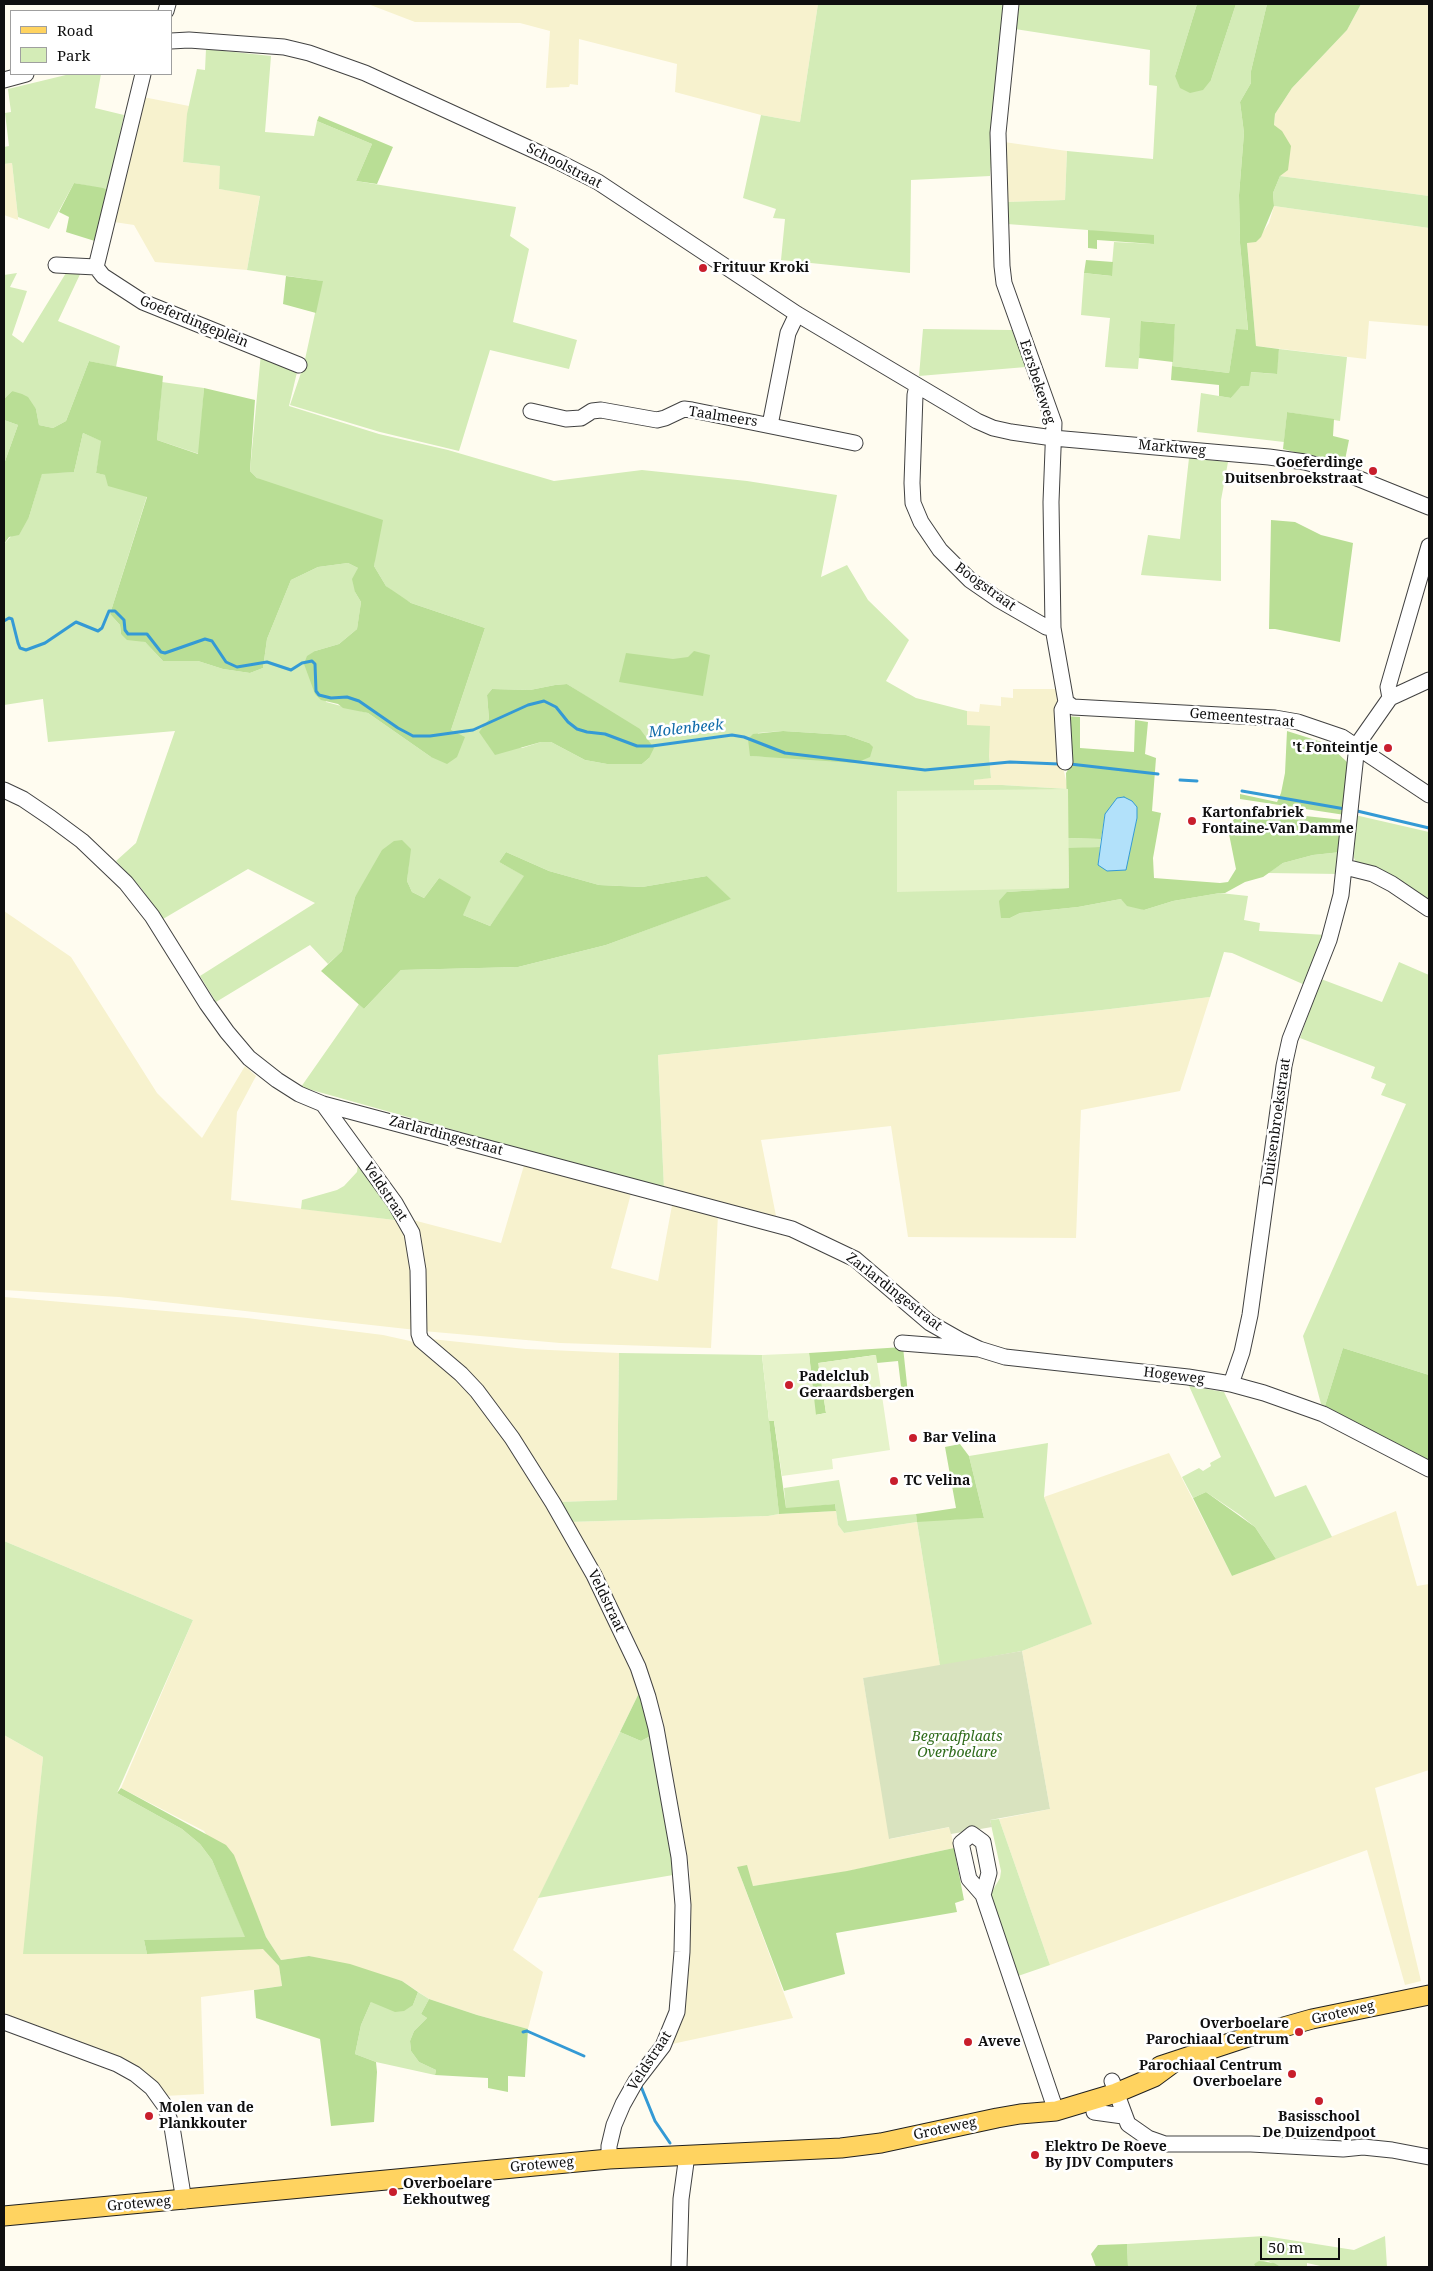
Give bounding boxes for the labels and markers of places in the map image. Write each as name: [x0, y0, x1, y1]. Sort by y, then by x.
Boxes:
place label: Frituur Kroki: [713, 260, 809, 276]
marker: Frituur Kroki: [697, 262, 709, 274]
place label: Goeferdinge Duitsenbroekstraat: [1224, 455, 1363, 488]
marker: Goeferdinge Duitsenbroekstraat: [1367, 465, 1379, 477]
place label: 't Fonteintje: [1292, 740, 1378, 756]
marker: 't Fonteintje: [1382, 742, 1394, 754]
place label: Kartonfabriek Fontaine-Van Damme: [1202, 805, 1354, 838]
marker: Kartonfabriek Fontaine-Van Damme: [1186, 815, 1198, 827]
place label: Padelclub Geraardsbergen: [799, 1369, 914, 1401]
marker: Padelclub Geraardsbergen: [783, 1379, 795, 1391]
place label: Bar Velina: [923, 1430, 996, 1446]
marker: Bar Velina: [907, 1432, 919, 1444]
place label: TC Velina: [904, 1473, 970, 1489]
marker: TC Velina: [888, 1475, 900, 1487]
place label: Overboelare Parochiaal Centrum: [1146, 2016, 1289, 2048]
marker: Overboelare Parochiaal Centrum: [1293, 2026, 1305, 2038]
place label: Aveve: [978, 2034, 1021, 2050]
marker: Aveve: [962, 2036, 974, 2048]
place label: Parochiaal Centrum Overboelare: [1139, 2058, 1282, 2090]
marker: Parochiaal Centrum Overboelare: [1286, 2068, 1298, 2080]
marker: Basisschool De Duizendpoot: [1313, 2095, 1325, 2107]
place label: Molen van de Plankkouter: [159, 2100, 254, 2132]
place label: Basisschool De Duizendpoot: [1262, 2109, 1376, 2142]
marker: Molen van de Plankkouter: [143, 2110, 155, 2122]
place label: Elektro De Roeve By JDV Computers: [1045, 2139, 1173, 2172]
marker: Elektro De Roeve By JDV Computers: [1029, 2149, 1041, 2161]
place label: Overboelare Eekhoutweg: [403, 2176, 492, 2208]
marker: Overboelare Eekhoutweg: [387, 2186, 399, 2198]

